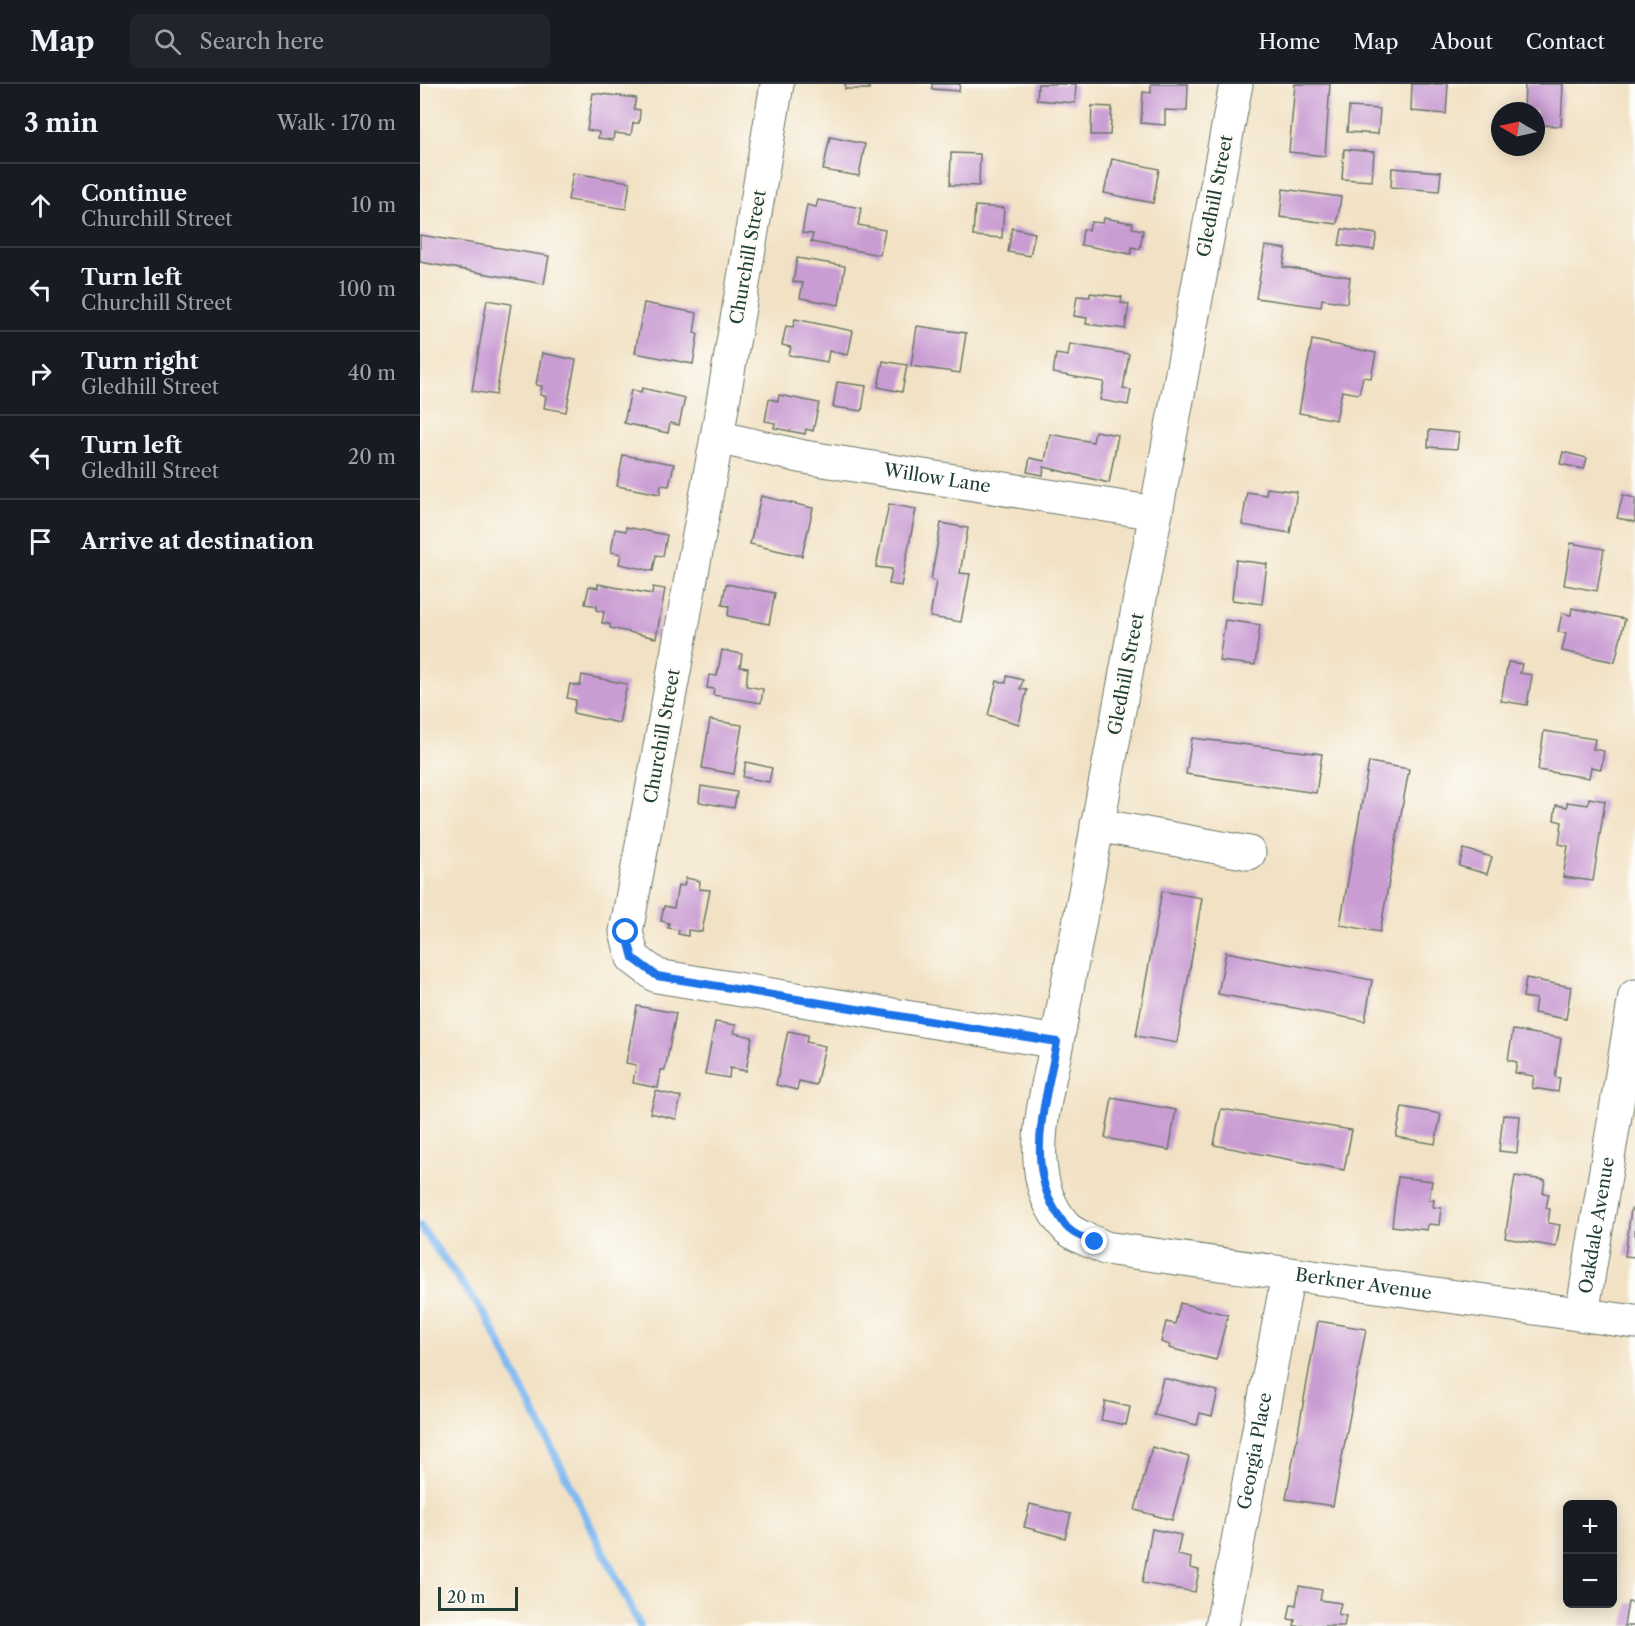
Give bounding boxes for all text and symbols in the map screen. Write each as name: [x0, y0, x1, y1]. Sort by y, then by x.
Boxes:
search box: [130, 14, 550, 68]
text: Map: [30, 24, 94, 58]
icon: search: [151, 25, 184, 58]
text: Search here: [199, 28, 324, 55]
text: Home: [1259, 29, 1320, 54]
text: Map: [1353, 29, 1398, 54]
text: About: [1431, 29, 1493, 54]
text: Contact: [1526, 29, 1605, 54]
north arrow: [1491, 102, 1545, 156]
text: 3 min: [24, 107, 98, 139]
text: Walk · 170 m: [277, 111, 396, 135]
street label: Gledhill Street: [1192, 132, 1238, 259]
text: Continue: [81, 180, 187, 207]
street label: Churchill Street: [725, 187, 771, 326]
icon: ahead: [24, 189, 57, 222]
text: 10 m: [351, 193, 396, 217]
text: Churchill Street: [81, 207, 232, 231]
text: Turn left: [81, 264, 182, 291]
icon: left: [24, 273, 57, 306]
text: 100 m: [338, 277, 396, 301]
text: Churchill Street: [81, 291, 232, 315]
text: Turn right: [81, 348, 199, 375]
icon: right: [24, 357, 57, 390]
text: 40 m: [348, 361, 396, 385]
text: Gledhill Street: [81, 375, 219, 399]
text: Turn left: [81, 432, 182, 459]
icon: left: [24, 441, 57, 474]
text: 20 m: [348, 445, 396, 469]
text: Gledhill Street: [81, 459, 219, 483]
street label: Willow Lane: [881, 459, 992, 498]
icon: arrive: [24, 525, 57, 558]
text: Arrive at destination: [81, 528, 314, 555]
street label: Gledhill Street: [1103, 610, 1149, 737]
street label: Churchill Street: [639, 666, 685, 805]
route start: [612, 918, 638, 944]
street label: Oakdale Avenue: [1575, 1155, 1619, 1295]
route end: [1081, 1228, 1107, 1254]
street label: Berkner Avenue: [1294, 1264, 1433, 1304]
street label: Georgia Place: [1233, 1391, 1277, 1511]
map controls: [1563, 1500, 1617, 1608]
button: +: [1563, 1500, 1617, 1554]
button: −: [1563, 1554, 1617, 1608]
scale bar: [438, 1584, 518, 1612]
text: 20 m: [447, 1587, 486, 1607]

